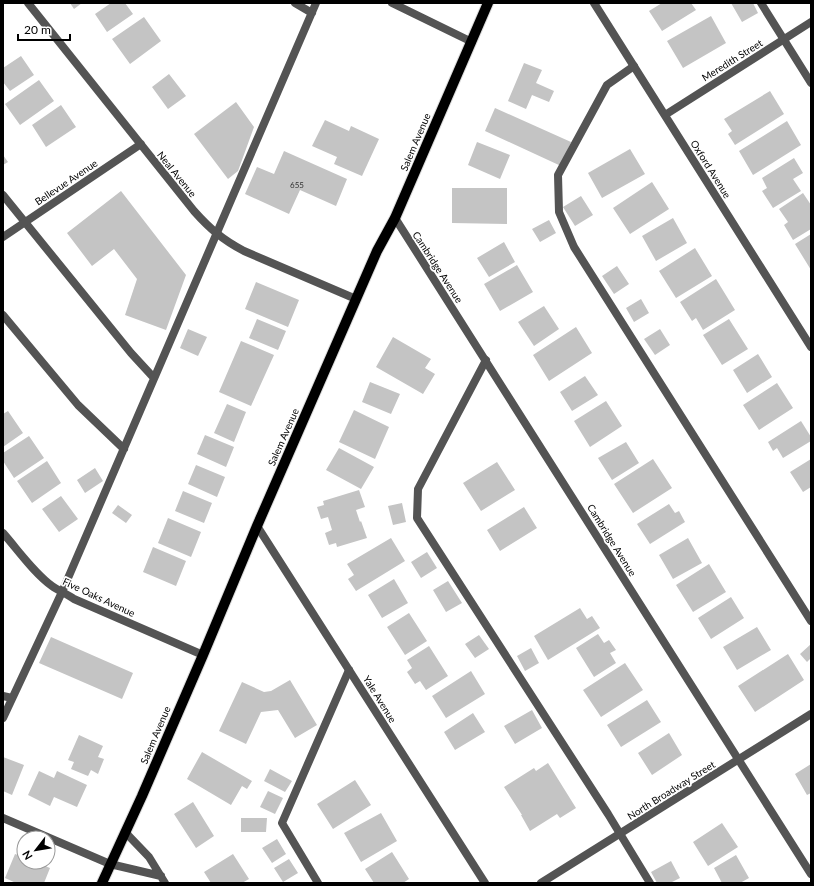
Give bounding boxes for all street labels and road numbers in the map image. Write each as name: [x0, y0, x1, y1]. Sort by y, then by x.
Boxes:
street label: Meredith Street: [699, 36, 765, 83]
street label: Salem Avenue: [397, 111, 433, 173]
street label: Oxford Avenue: [688, 138, 734, 200]
street label: Neal Avenue: [155, 149, 199, 199]
street label: Bellevue Avenue: [32, 157, 100, 207]
street label: Cambridge Avenue: [410, 229, 466, 305]
street label: Salem Avenue: [265, 406, 301, 468]
street label: Cambridge Avenue: [585, 502, 639, 578]
street label: Five Oaks Avenue: [61, 575, 137, 619]
street label: Yale Avenue: [361, 673, 399, 725]
street label: Salem Avenue: [137, 704, 173, 766]
street label: North Broadway Street: [625, 758, 717, 822]

